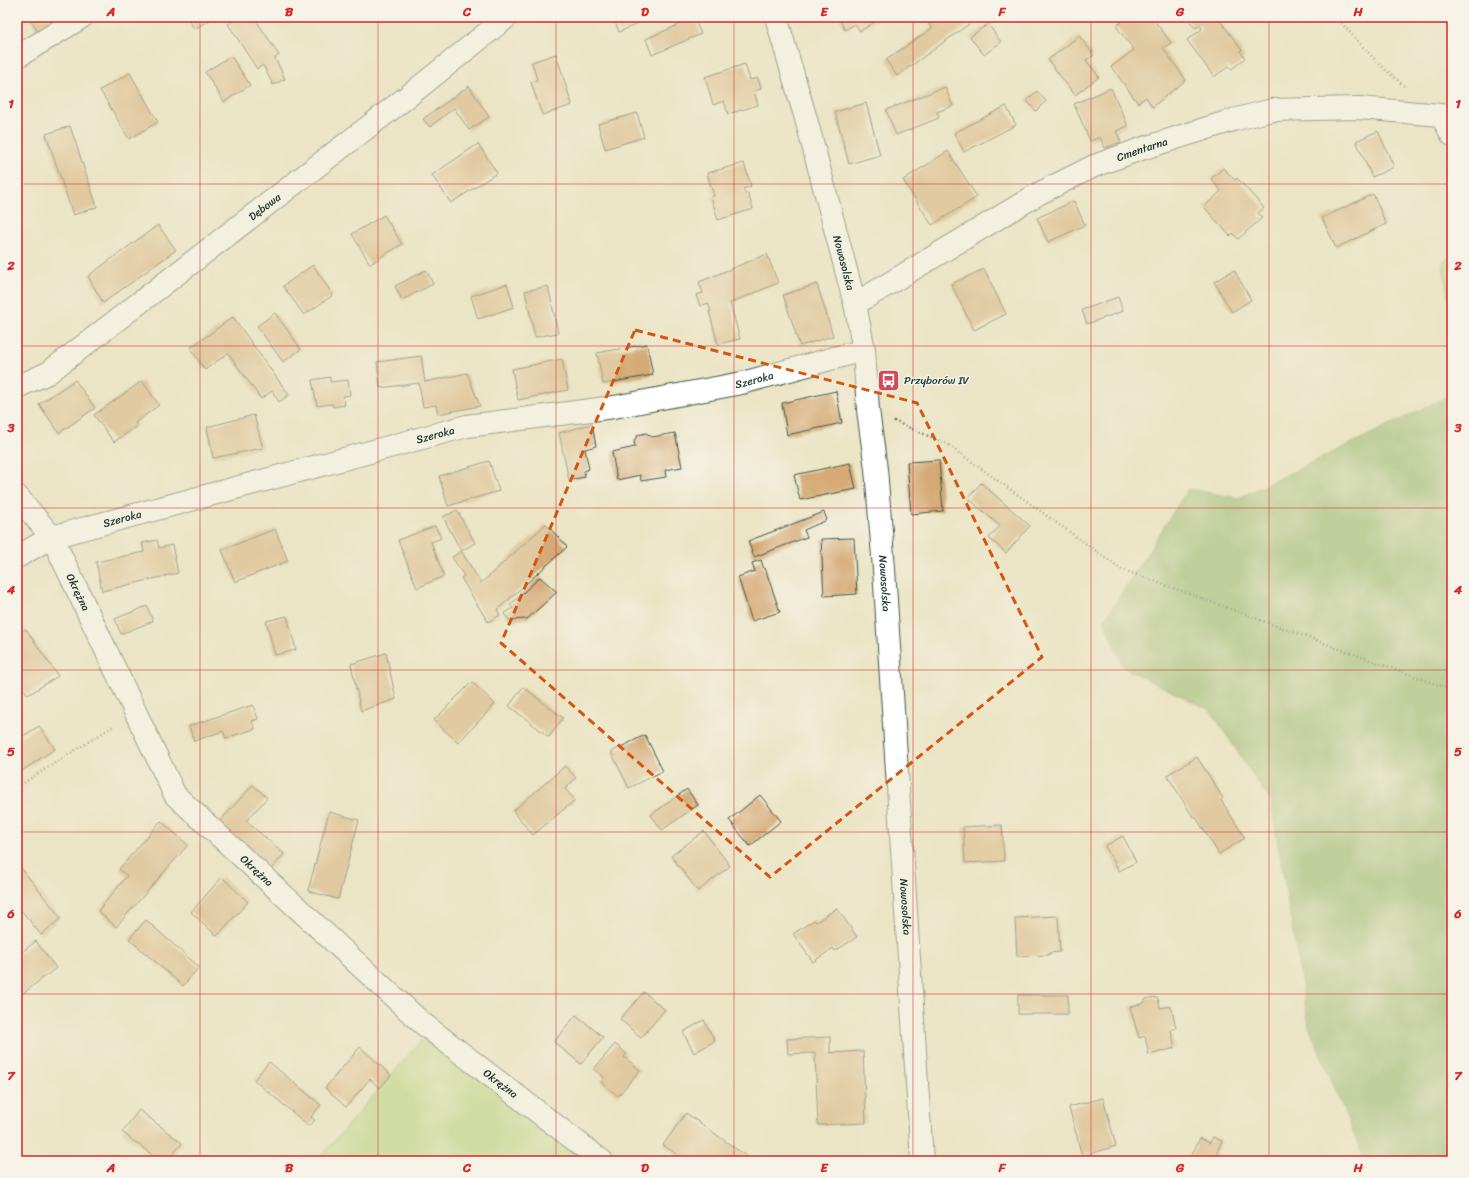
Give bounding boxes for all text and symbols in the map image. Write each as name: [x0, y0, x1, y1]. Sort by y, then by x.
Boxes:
text: A: [106, 0, 115, 23]
text: B: [285, 0, 294, 23]
text: C: [462, 0, 472, 23]
text: D: [641, 0, 649, 23]
text: E: [820, 0, 829, 23]
text: F: [997, 0, 1006, 23]
text: G: [1175, 0, 1185, 23]
text: H: [1352, 0, 1363, 23]
text: 1: [8, 92, 14, 115]
text: 1: [1455, 92, 1461, 115]
street label: Cmentarna: [1114, 132, 1170, 167]
street label: Dębowa: [244, 188, 285, 225]
street label: Nowosolska: [828, 233, 861, 293]
text: 2: [6, 254, 15, 277]
text: 2: [1453, 254, 1462, 277]
street label: Szeroka: [733, 365, 776, 394]
bus stop icon: Przyborów IV: [875, 367, 901, 393]
place label: Przyborów IV: [904, 371, 970, 390]
text: 3: [6, 416, 15, 439]
text: 3: [1453, 416, 1462, 439]
street label: Szeroka: [414, 420, 457, 449]
street label: Szeroka: [101, 504, 144, 532]
street label: Nowosolska: [873, 554, 896, 613]
street label: Okrężna: [61, 570, 96, 615]
text: 4: [6, 578, 16, 601]
text: 4: [1453, 578, 1463, 601]
text: 5: [7, 740, 15, 763]
text: 5: [1454, 740, 1462, 763]
street label: Okrężna: [236, 850, 278, 891]
street label: Nowosolska: [894, 878, 917, 936]
text: 6: [6, 902, 15, 925]
text: 6: [1453, 902, 1462, 925]
text: 7: [7, 1064, 16, 1087]
street label: Okrężna: [479, 1064, 523, 1103]
text: 7: [1454, 1064, 1463, 1087]
text: A: [106, 1156, 115, 1178]
text: B: [285, 1156, 294, 1178]
text: C: [462, 1156, 472, 1178]
text: D: [641, 1156, 649, 1178]
text: E: [820, 1156, 829, 1178]
text: F: [997, 1156, 1006, 1178]
text: G: [1175, 1156, 1185, 1178]
text: H: [1352, 1156, 1363, 1178]

